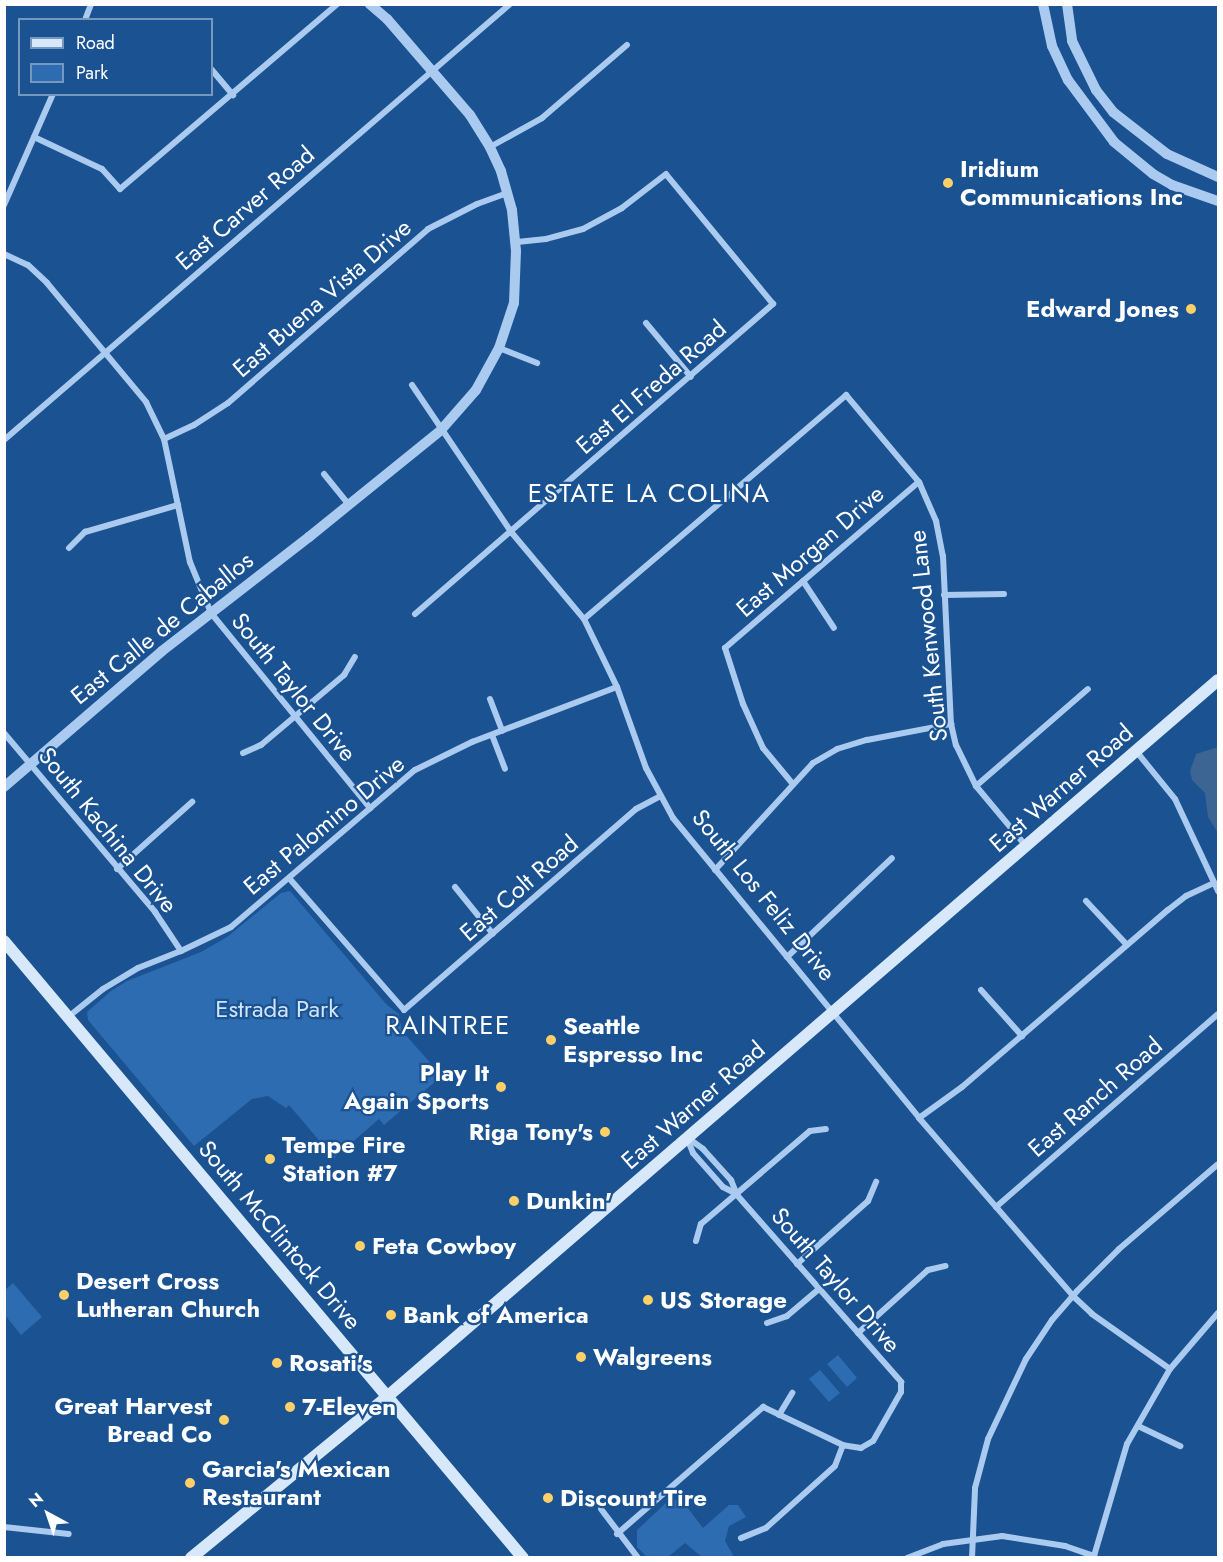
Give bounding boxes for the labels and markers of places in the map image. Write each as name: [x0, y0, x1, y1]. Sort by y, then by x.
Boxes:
place label: Iridium Communications Inc: [960, 155, 1183, 211]
marker: Iridium Communications Inc: [941, 176, 955, 190]
place label: Edward Jones: [1026, 295, 1179, 323]
marker: Edward Jones: [1184, 302, 1198, 316]
place label: Seattle Espresso Inc: [563, 1012, 703, 1068]
marker: Seattle Espresso Inc: [544, 1033, 558, 1047]
place label: Play It Again Sports: [344, 1059, 489, 1115]
marker: Play It Again Sports: [494, 1080, 508, 1094]
place label: Riga Tony's: [469, 1118, 593, 1146]
marker: Riga Tony's: [598, 1125, 612, 1139]
place label: Tempe Fire Station #7: [282, 1131, 405, 1187]
marker: Tempe Fire Station #7: [263, 1152, 277, 1166]
place label: Dunkin': [526, 1187, 612, 1215]
marker: Dunkin': [507, 1194, 521, 1208]
place label: Feta Cowboy: [372, 1232, 516, 1260]
marker: Feta Cowboy: [353, 1239, 367, 1253]
place label: Desert Cross Lutheran Church: [76, 1267, 260, 1323]
place label: US Storage: [660, 1286, 787, 1314]
marker: Desert Cross Lutheran Church: [57, 1288, 71, 1302]
marker: US Storage: [641, 1293, 655, 1307]
place label: Bank of America: [403, 1301, 589, 1329]
marker: Bank of America: [384, 1308, 398, 1322]
place label: Walgreens: [593, 1343, 712, 1371]
place label: Rosati's: [289, 1349, 373, 1377]
marker: Walgreens: [574, 1350, 588, 1364]
marker: Rosati's: [270, 1356, 284, 1370]
place label: Great Harvest Bread Co: [54, 1392, 212, 1448]
place label: 7-Eleven: [302, 1393, 396, 1421]
marker: 7-Eleven: [283, 1400, 297, 1414]
marker: Great Harvest Bread Co: [217, 1413, 231, 1427]
place label: Garcia's Mexican Restaurant: [202, 1455, 391, 1511]
marker: Garcia's Mexican Restaurant: [183, 1476, 197, 1490]
place label: Discount Tire: [560, 1484, 707, 1512]
marker: Discount Tire: [541, 1491, 555, 1505]

